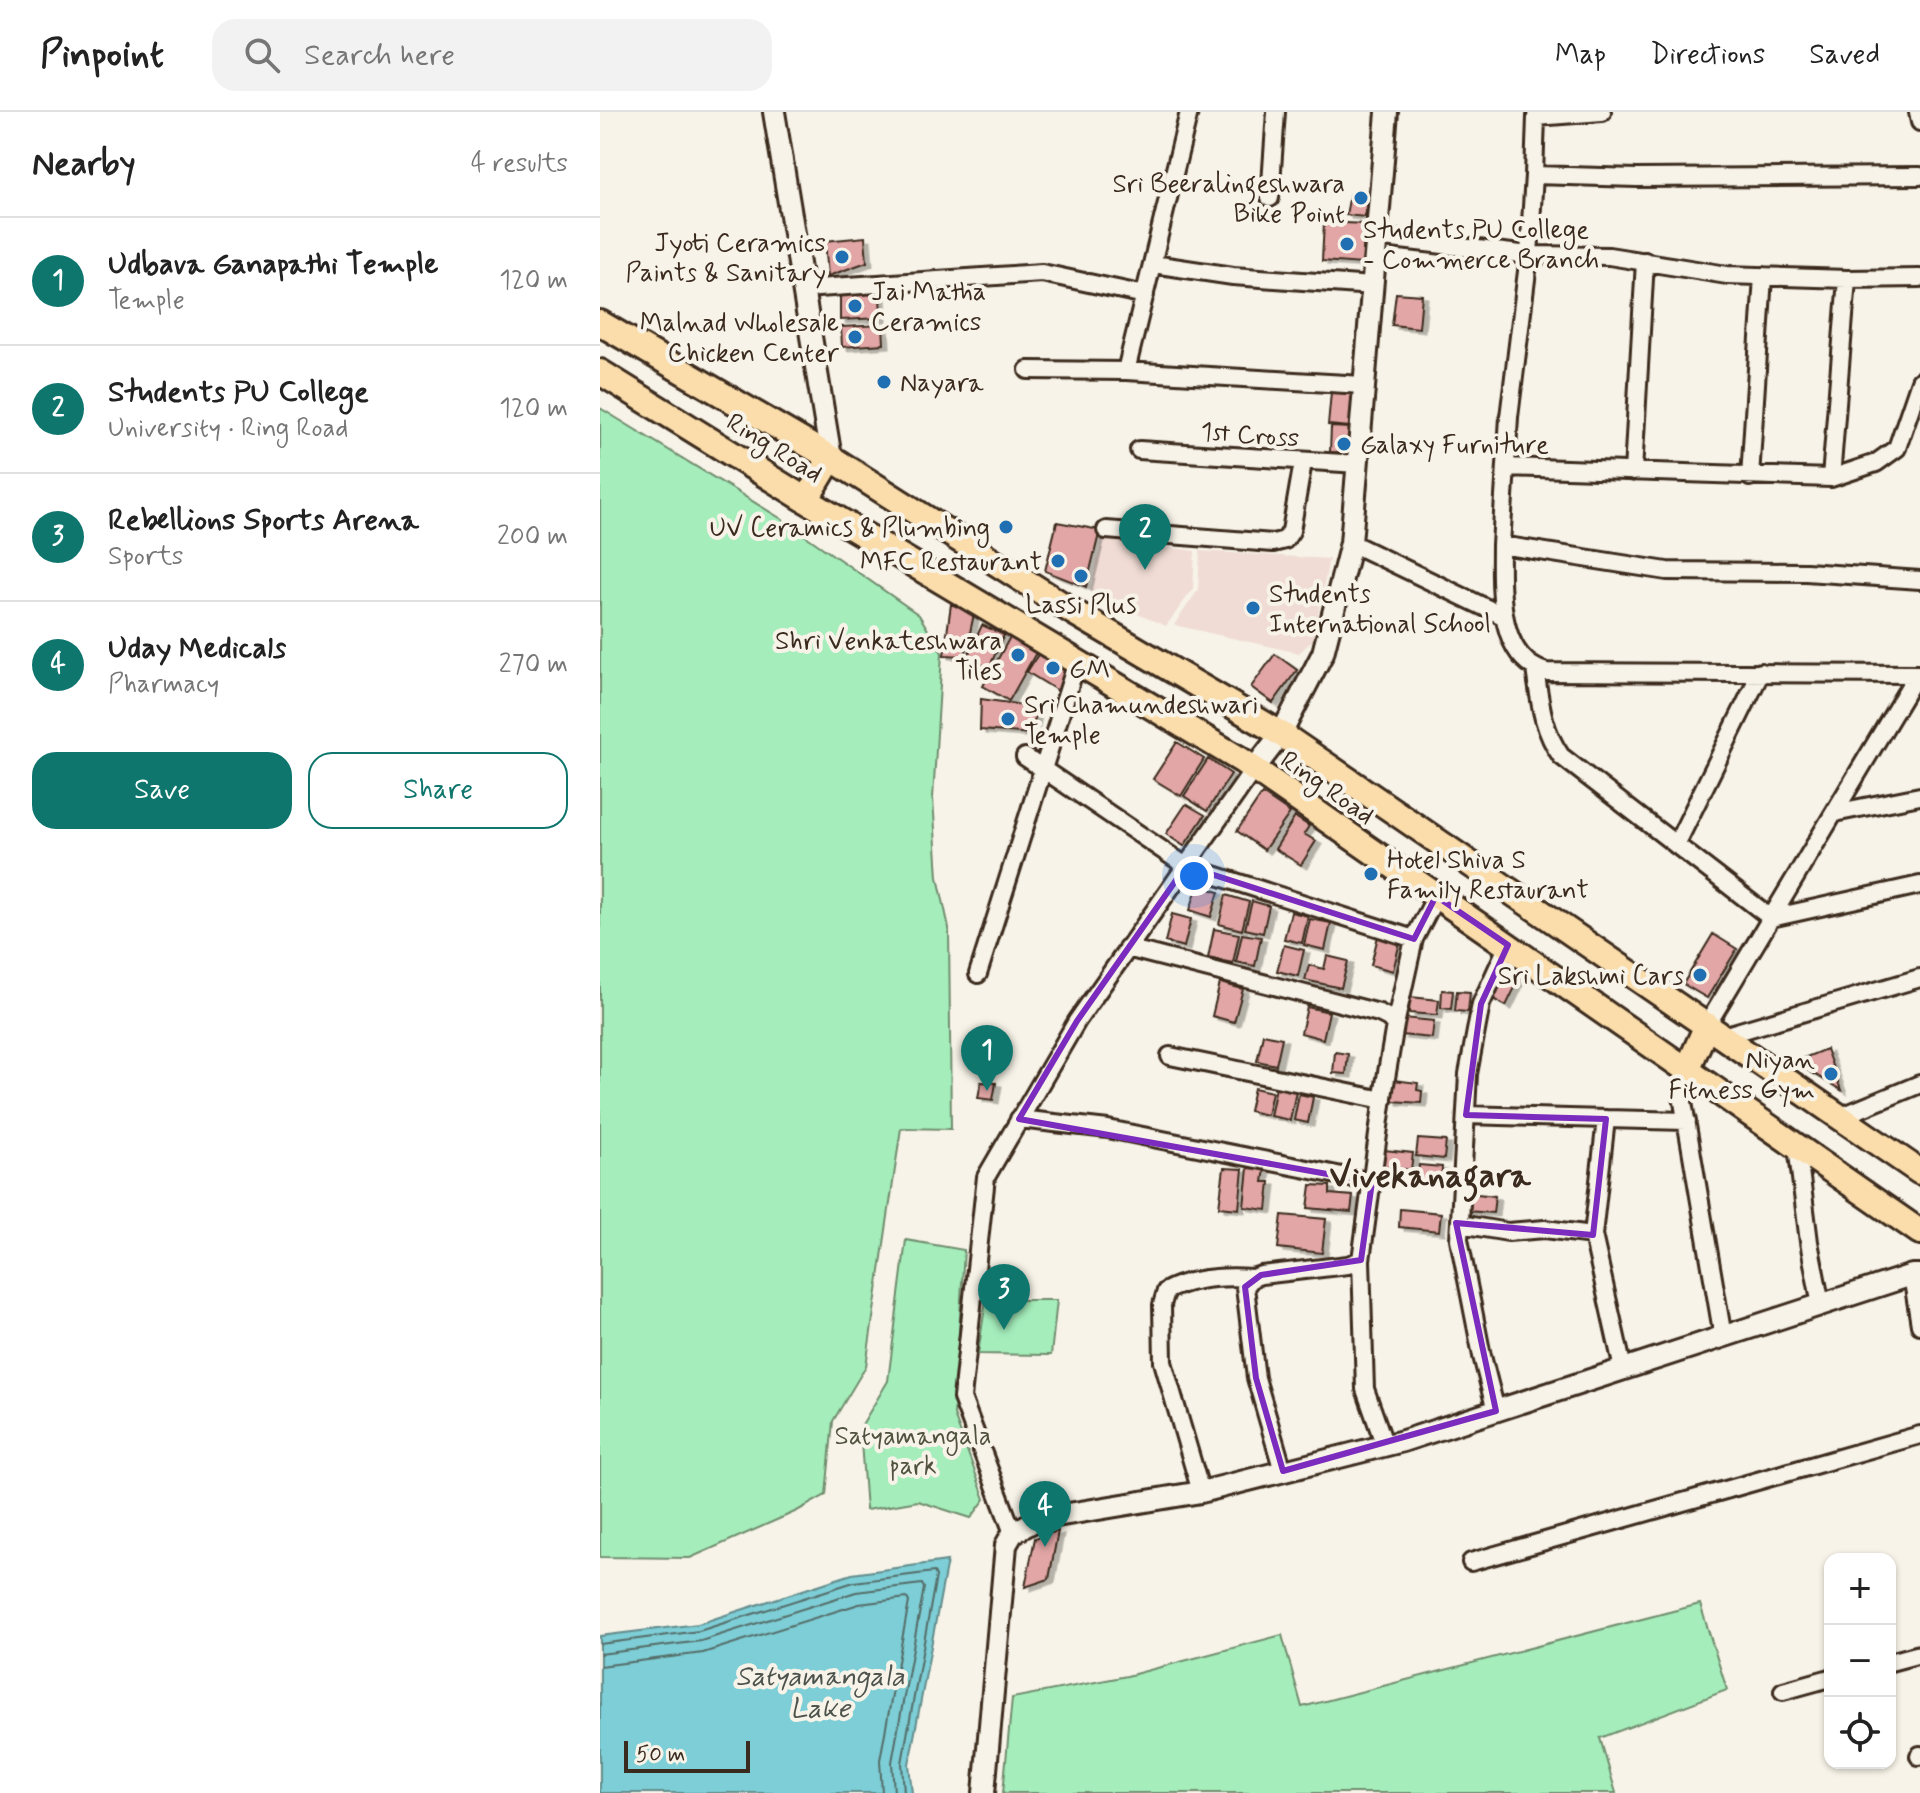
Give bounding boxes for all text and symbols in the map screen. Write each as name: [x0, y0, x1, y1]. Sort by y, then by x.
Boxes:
search box: [212, 19, 772, 91]
text: Pinpoint: [40, 31, 164, 80]
icon: search: [240, 33, 284, 77]
text: Search here: [304, 36, 455, 75]
text: Map: [1555, 37, 1606, 74]
text: Directions: [1650, 37, 1765, 74]
text: Saved: [1809, 37, 1880, 74]
text: Nearby: [32, 142, 136, 187]
text: 4 results: [471, 147, 568, 181]
place label: Sri Beeralingeshwara Bike Point: [1112, 168, 1345, 232]
marker: Sri Beeralingeshwara Bike Point: [1352, 189, 1370, 207]
place label: Students PU College - Commerce Branch: [1363, 214, 1599, 278]
place label: Jyoti Ceramics Paints & Sanitary: [625, 227, 826, 291]
marker: Students PU College - Commerce Branch: [1338, 235, 1356, 253]
text: Udbava Ganapathi Temple: [108, 245, 438, 284]
marker: Jyoti Ceramics Paints & Sanitary: [833, 248, 851, 266]
text: 1: [52, 264, 64, 298]
text: 120 m: [499, 264, 568, 298]
place label: Jai Matha Ceramics: [871, 276, 986, 340]
text: Temple: [108, 284, 185, 318]
marker: Jai Matha Ceramics: [846, 297, 864, 315]
place label: Malnad Wholesale Chicken Center: [640, 307, 840, 371]
marker: Malnad Wholesale Chicken Center: [846, 328, 864, 346]
place label: Nayara: [900, 367, 984, 401]
text: Students PU College: [108, 373, 369, 412]
marker: Nayara: [875, 373, 893, 391]
text: 2: [52, 392, 64, 426]
text: 120 m: [499, 392, 568, 426]
street label: Ring Road: [718, 406, 828, 493]
text: University · Ring Road: [108, 412, 348, 446]
street label: 1st Cross: [1199, 416, 1300, 456]
place label: Galaxy Furniture: [1360, 429, 1549, 463]
marker: Galaxy Furniture: [1335, 435, 1353, 453]
text: Rebellions Sports Arena: [108, 501, 419, 540]
pin: 2: [1119, 504, 1171, 570]
place label: UV Ceramics & Plumbing: [709, 512, 990, 548]
marker: UV Ceramics & Plumbing: [997, 518, 1015, 536]
text: 3: [52, 520, 64, 554]
text: 200 m: [497, 520, 568, 554]
text: Sports: [108, 540, 183, 574]
place label: MFC Restaurant: [860, 546, 1042, 580]
marker: MFC Restaurant: [1049, 552, 1067, 570]
marker: Lassi Plus: [1072, 567, 1090, 585]
place label: Students International School: [1269, 578, 1491, 642]
place label: Lassi Plus: [1025, 589, 1137, 623]
marker: Students International School: [1244, 599, 1262, 617]
place label: Shri Venkateshwara Tiles: [775, 625, 1002, 689]
text: Uday Medicals: [108, 629, 286, 668]
marker: Shri Venkateshwara Tiles: [1009, 646, 1027, 664]
text: 4: [50, 648, 66, 682]
text: 270 m: [499, 648, 568, 682]
place label: GM: [1069, 653, 1110, 687]
marker: GM: [1044, 659, 1062, 677]
text: Pharmacy: [108, 668, 219, 702]
place label: Sri Chamundeshwari Temple: [1024, 689, 1258, 753]
marker: Sri Chamundeshwari Temple: [999, 710, 1017, 728]
street label: Ring Road: [1272, 744, 1381, 835]
button: Save: [32, 752, 292, 829]
button: Share: [308, 752, 568, 829]
place label: Hotel Shiva S Family Restaurant: [1387, 844, 1589, 908]
your location: [1174, 856, 1214, 896]
marker: Hotel Shiva S Family Restaurant: [1362, 865, 1380, 883]
place label: Sri Lakshmi Cars: [1498, 960, 1684, 994]
marker: Sri Lakshmi Cars: [1691, 966, 1709, 984]
pin: 1: [961, 1025, 1013, 1091]
place label: Niyan Fitness Gym: [1669, 1044, 1815, 1108]
marker: Niyan Fitness Gym: [1822, 1065, 1840, 1083]
district label: Vivekanagara: [1329, 1154, 1532, 1203]
pin: 3: [978, 1264, 1030, 1330]
park label: Satyamangala park: [834, 1420, 992, 1484]
pin: 4: [1019, 1481, 1071, 1547]
map controls: [1824, 1553, 1896, 1769]
button: +: [1824, 1553, 1896, 1625]
button: −: [1824, 1625, 1896, 1697]
water label: Satyamangala Lake: [735, 1659, 905, 1728]
button: locate: [1824, 1697, 1896, 1769]
scale bar: [624, 1737, 750, 1773]
text: 50 m: [636, 1741, 685, 1769]

